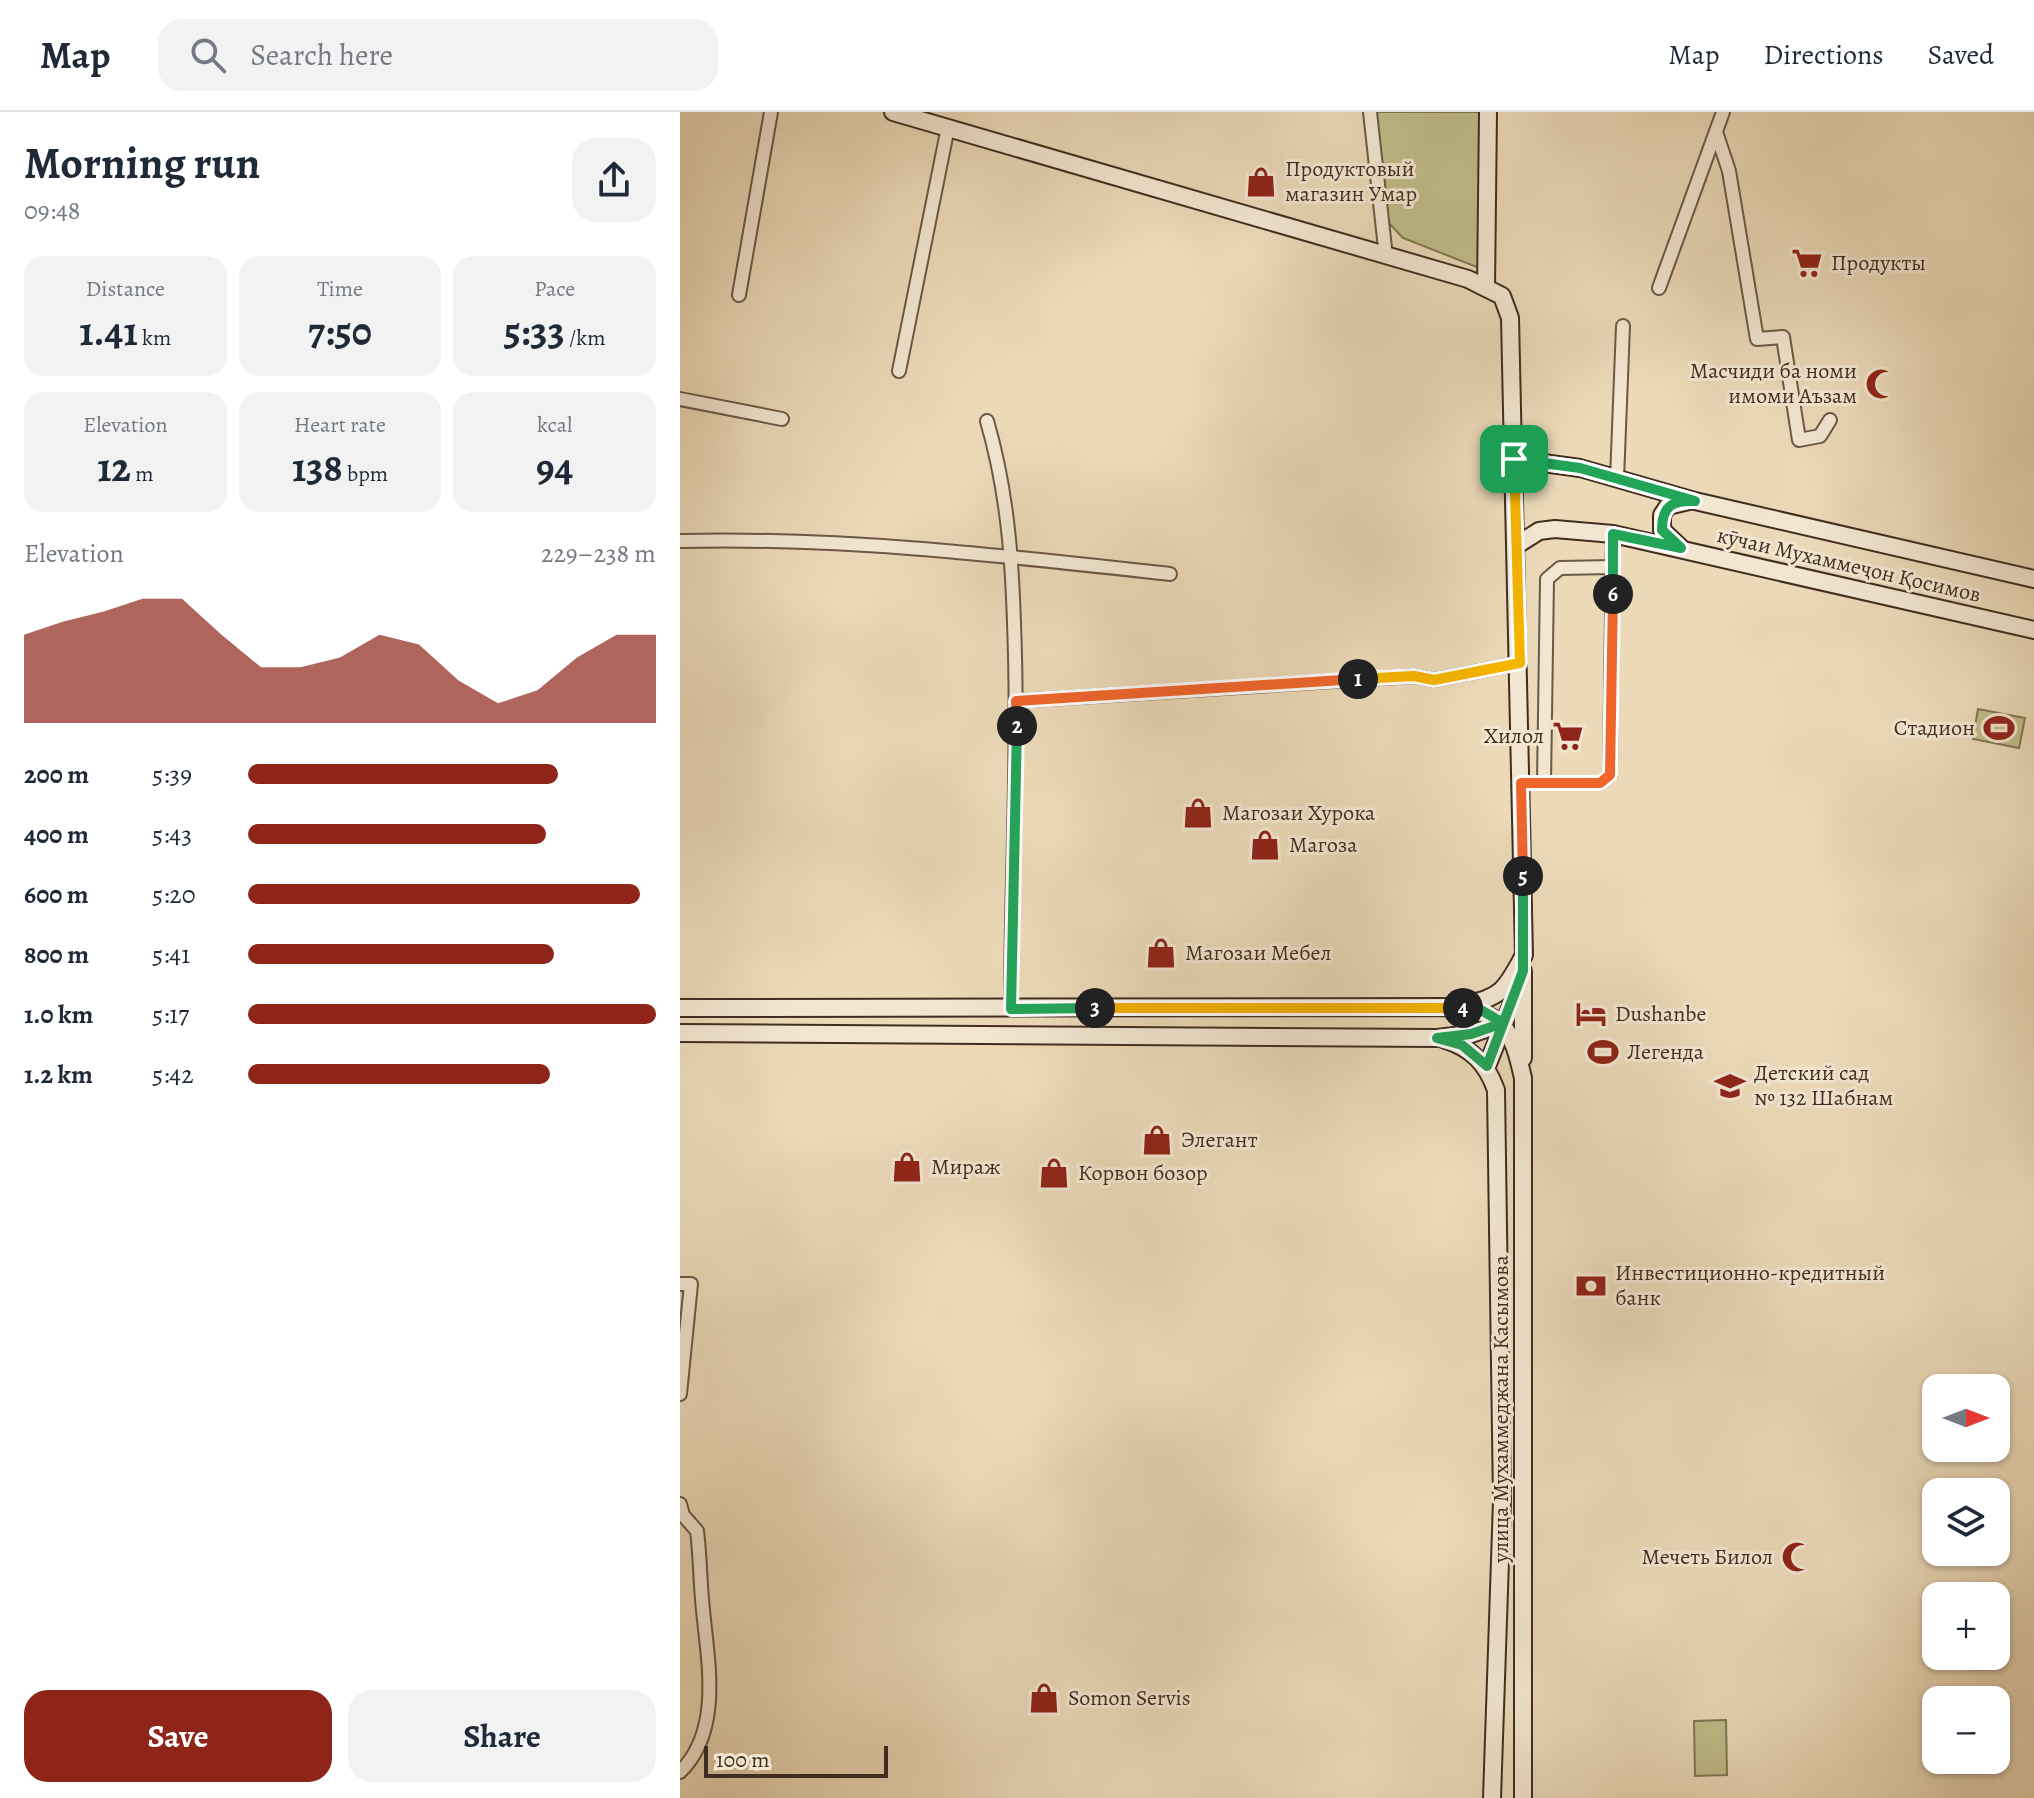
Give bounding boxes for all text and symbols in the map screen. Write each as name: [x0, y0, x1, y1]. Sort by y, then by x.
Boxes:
search box: [158, 19, 718, 91]
text: Map: [40, 29, 110, 81]
icon: search: [186, 33, 230, 77]
text: Search here: [250, 35, 393, 75]
text: Map: [1668, 36, 1719, 74]
text: Directions: [1763, 36, 1884, 74]
text: Saved: [1928, 36, 1994, 74]
text: Morning run: [24, 133, 260, 193]
button: share: [572, 138, 656, 222]
place label: Продуктовый магазин Умар: [1285, 154, 1417, 209]
shop icon: Продуктовый магазин Умар: [1244, 165, 1278, 199]
text: 09:48: [24, 193, 80, 228]
supermarket icon: Продукты: [1790, 246, 1824, 280]
place label: Продукты: [1831, 248, 1926, 278]
text: Distance: [86, 274, 165, 304]
text: Time: [317, 274, 363, 304]
text: Pace: [534, 274, 575, 304]
text: 1.41: [79, 304, 138, 359]
text: 7:50: [308, 304, 372, 359]
text: 5:33: [504, 304, 565, 359]
text: km: [138, 323, 171, 353]
text: /km: [565, 323, 606, 353]
place label: Масчиди ба номи имоми Аъзам: [1690, 356, 1857, 411]
mosque icon: Масчиди ба номи имоми Аъзам: [1864, 367, 1898, 401]
text: Elevation: [83, 410, 168, 440]
text: Heart rate: [294, 410, 386, 440]
text: kcal: [537, 410, 572, 440]
pin: [1480, 425, 1548, 493]
icon: arrive: [1492, 437, 1536, 481]
text: 12: [97, 440, 131, 495]
text: 138: [292, 440, 343, 495]
text: 94: [536, 440, 573, 495]
text: m: [131, 459, 153, 489]
text: bpm: [343, 459, 388, 489]
street label: кӯчаи Мухаммеҷон Қосимов: [1714, 520, 1984, 610]
text: Elevation: [24, 536, 124, 571]
text: 229–238 m: [541, 536, 656, 571]
pin: 6: [1593, 574, 1633, 614]
text: 6: [1608, 579, 1618, 609]
pin: 1: [1338, 659, 1378, 699]
text: 1: [1354, 664, 1362, 694]
pin: 2: [997, 706, 1037, 746]
text: 2: [1012, 711, 1022, 741]
sports icon: Стадион: [1982, 711, 2016, 745]
place label: Стадион: [1894, 713, 1975, 743]
supermarket icon: Хилол: [1551, 719, 1585, 753]
place label: Хилол: [1484, 721, 1544, 751]
text: 200 m: [24, 757, 89, 792]
text: 5:39: [152, 757, 192, 792]
shop icon: Магозаи Хурока: [1181, 796, 1215, 830]
place label: Магозаи Хурока: [1222, 798, 1376, 828]
text: 400 m: [24, 817, 89, 852]
text: 5:43: [152, 817, 192, 852]
shop icon: Магоза: [1248, 828, 1282, 862]
place label: Магоза: [1289, 830, 1358, 860]
pin: 5: [1503, 856, 1543, 896]
text: 5: [1518, 861, 1528, 891]
text: 600 m: [24, 877, 89, 912]
text: 5:20: [152, 877, 196, 912]
shop icon: Магозаи Мебел: [1144, 936, 1178, 970]
text: 800 m: [24, 937, 89, 972]
text: 5:41: [152, 937, 190, 972]
place label: Магозаи Мебел: [1185, 938, 1331, 968]
pin: 3: [1075, 988, 1115, 1028]
pin: 4: [1443, 988, 1483, 1028]
text: 3: [1090, 993, 1100, 1023]
text: 4: [1458, 993, 1468, 1023]
text: 1.0 km: [24, 997, 93, 1032]
text: 5:17: [152, 997, 189, 1032]
hotel icon: Dushanbe: [1574, 997, 1608, 1031]
place label: Dushanbe: [1615, 999, 1706, 1029]
sports icon: Легенда: [1586, 1035, 1620, 1069]
place label: Легенда: [1627, 1037, 1705, 1067]
text: 1.2 km: [24, 1057, 93, 1092]
text: 5:42: [152, 1057, 194, 1092]
place label: Детский сад № 132 Шабнам: [1754, 1058, 1893, 1113]
school or university icon: Детский сад № 132 Шабнам: [1713, 1069, 1747, 1103]
shop icon: Элегант: [1140, 1123, 1174, 1157]
place label: Элегант: [1181, 1125, 1258, 1155]
shop icon: Мираж: [890, 1150, 924, 1184]
place label: Мираж: [931, 1152, 1001, 1182]
shop icon: Корвон бозор: [1037, 1156, 1071, 1190]
place label: Корвон бозор: [1078, 1158, 1208, 1188]
street label: улица Мухаммеджана Касымова: [1486, 1254, 1516, 1564]
place label: Инвестиционно-кредитный банк: [1615, 1258, 1885, 1313]
bank icon: Инвестиционно-кредитный банк: [1574, 1269, 1608, 1303]
north arrow: [1922, 1374, 2010, 1462]
map controls: [1922, 1374, 2010, 1774]
button: layers: [1922, 1478, 2010, 1566]
mosque icon: Мечеть Билол: [1780, 1540, 1814, 1574]
place label: Мечеть Билол: [1641, 1542, 1773, 1572]
button: +: [1922, 1582, 2010, 1670]
shop icon: Somon Servis: [1027, 1681, 1061, 1715]
place label: Somon Servis: [1068, 1683, 1191, 1713]
button: −: [1922, 1686, 2010, 1774]
button: Save: [24, 1690, 332, 1782]
button: Share: [348, 1690, 656, 1782]
scale bar: [704, 1742, 888, 1778]
text: 100 m: [716, 1745, 770, 1775]

